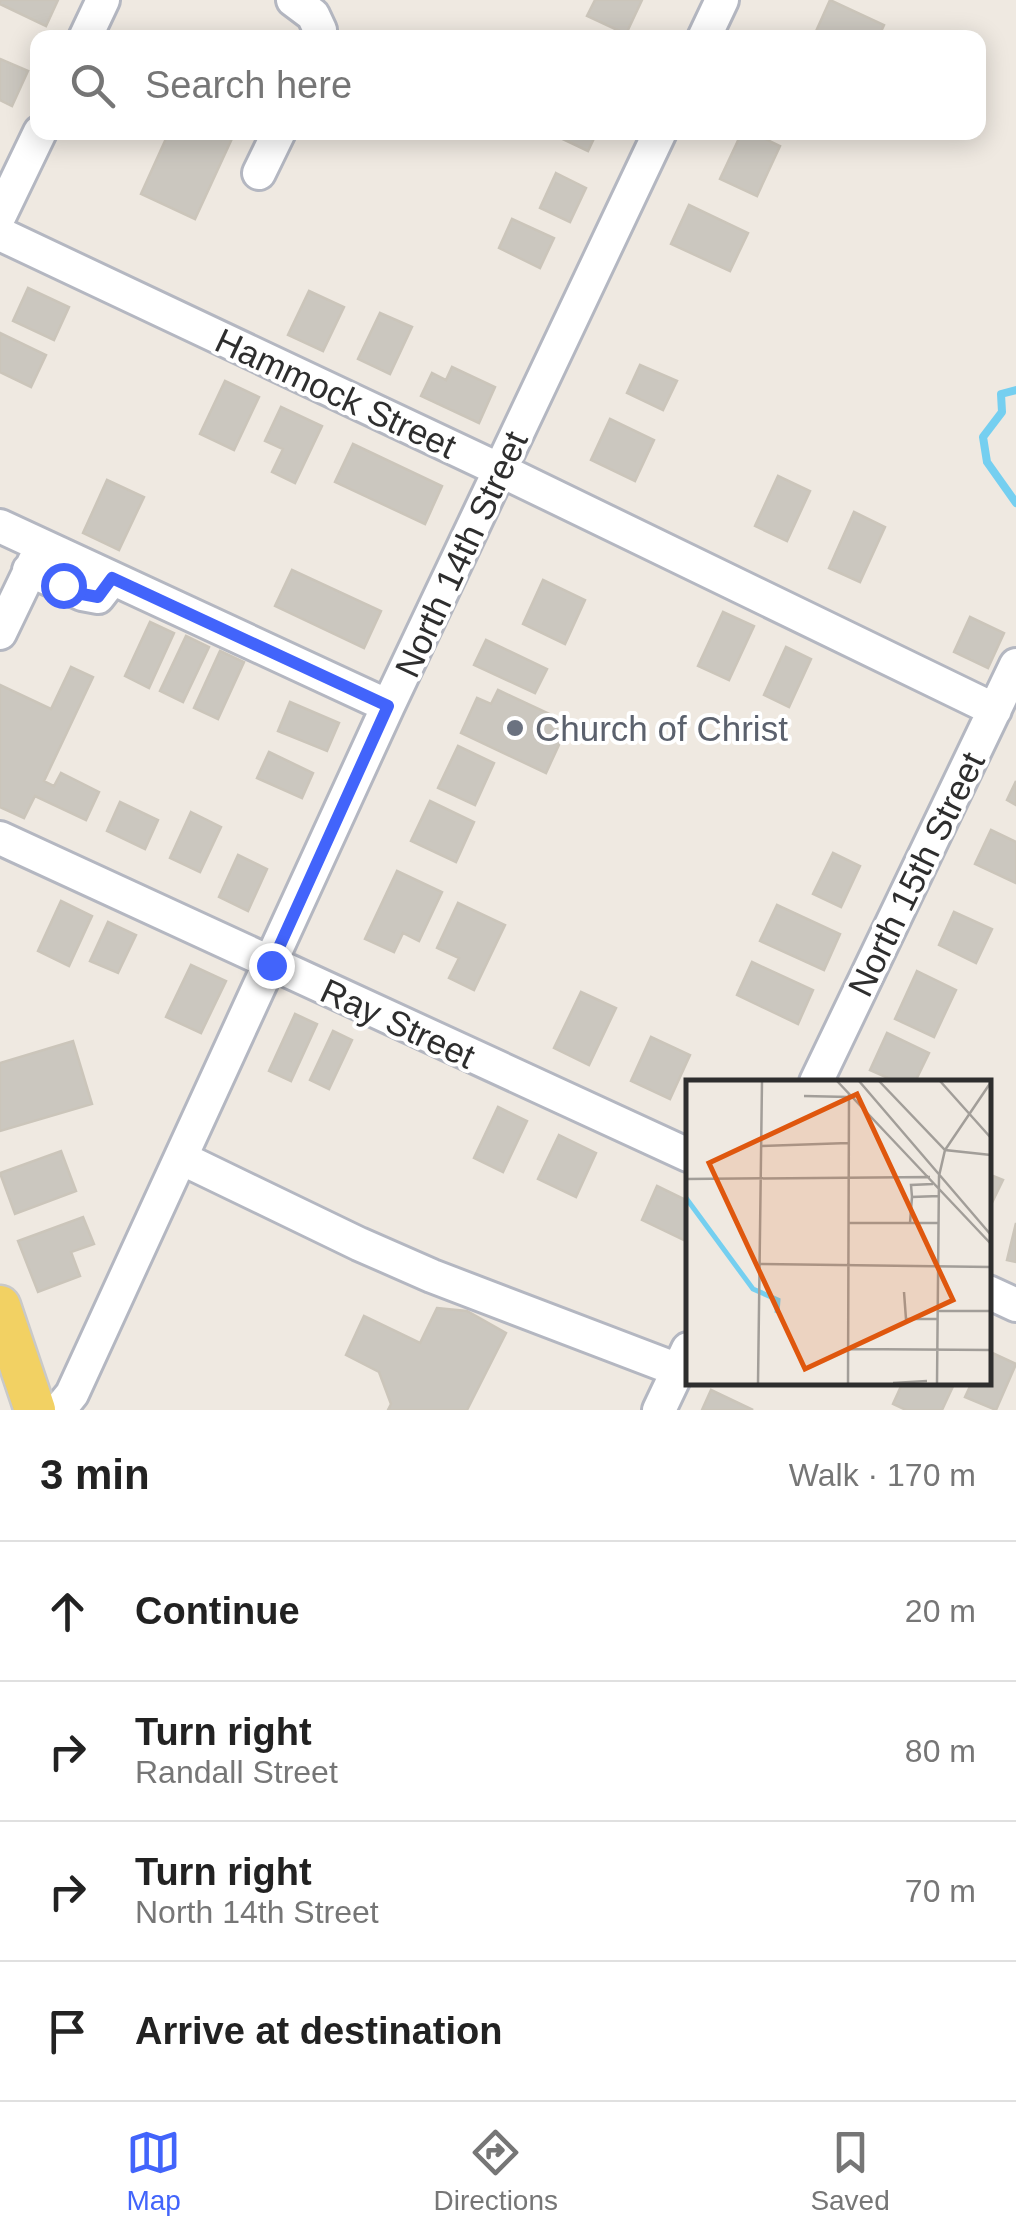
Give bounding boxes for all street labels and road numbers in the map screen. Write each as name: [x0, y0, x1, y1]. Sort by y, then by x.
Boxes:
street label: Hammock Street: [210, 320, 463, 466]
street label: North 14th Street: [387, 425, 535, 683]
street label: North 15th Street: [840, 745, 992, 1002]
street label: Ray Street: [315, 970, 481, 1076]

